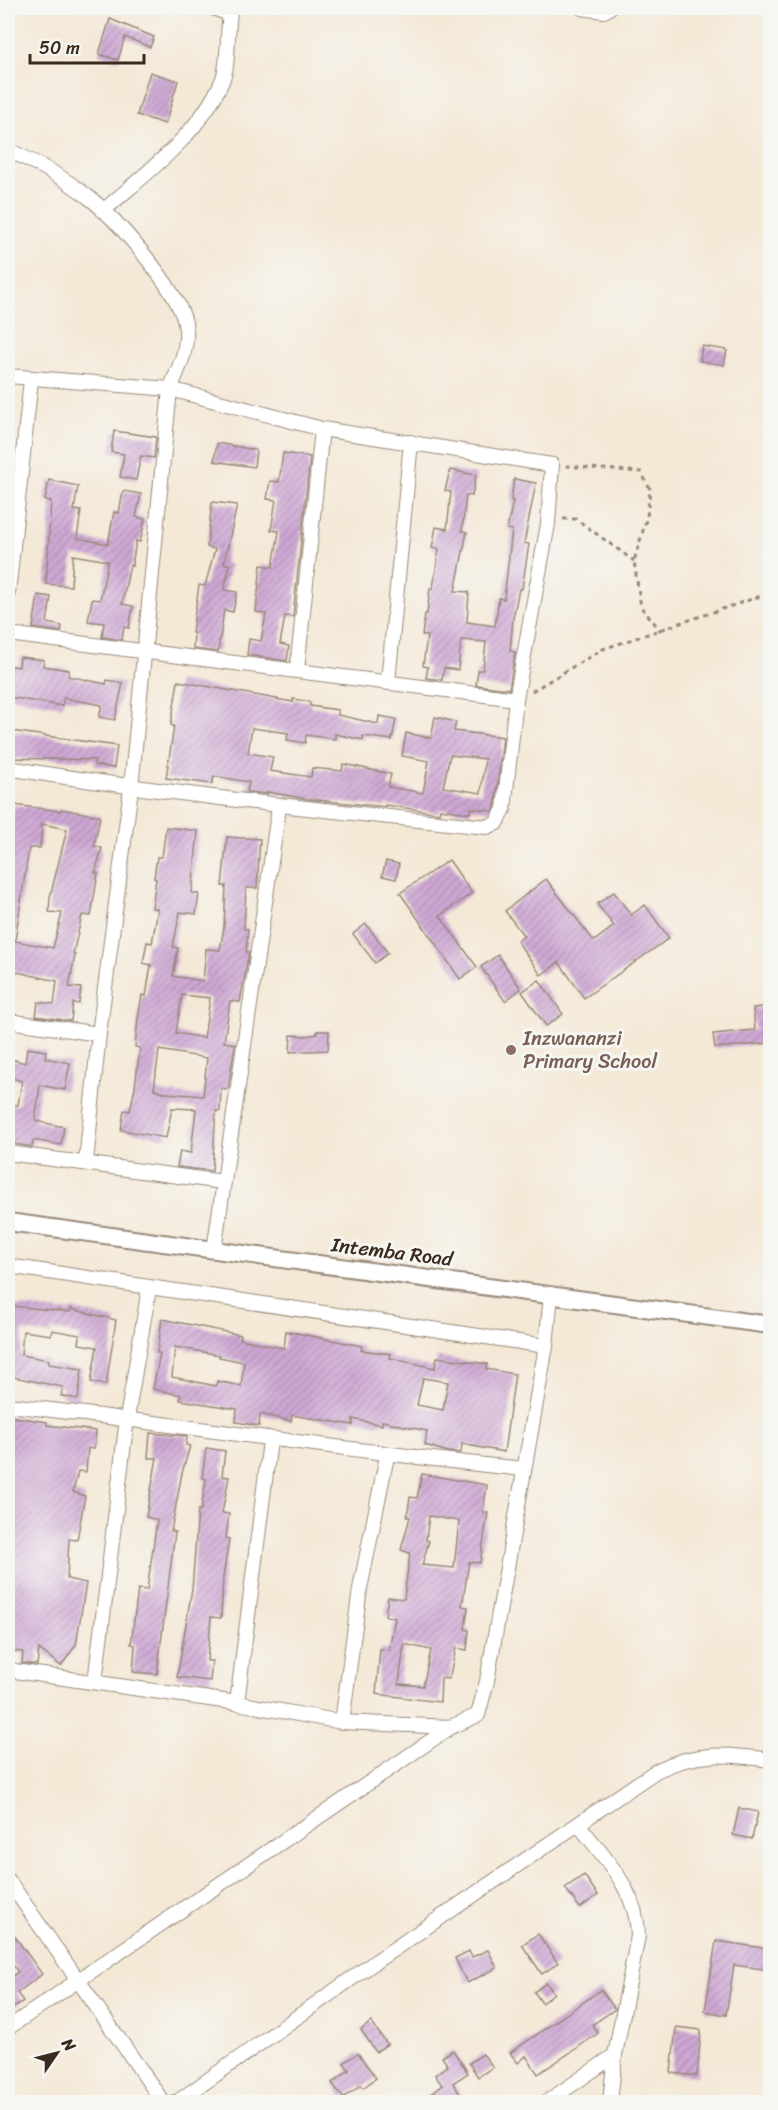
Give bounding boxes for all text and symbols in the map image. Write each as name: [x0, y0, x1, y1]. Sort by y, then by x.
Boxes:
scale bar: [30, 27, 144, 65]
text: 50 m: [39, 32, 80, 64]
place label: Inzwananzi Primary School: [522, 1021, 658, 1079]
marker: Inzwananzi Primary School: [504, 1043, 518, 1057]
street label: Intemba Road: [328, 1227, 456, 1277]
north arrow: [27, 2023, 87, 2083]
text: N: [53, 2031, 84, 2058]

